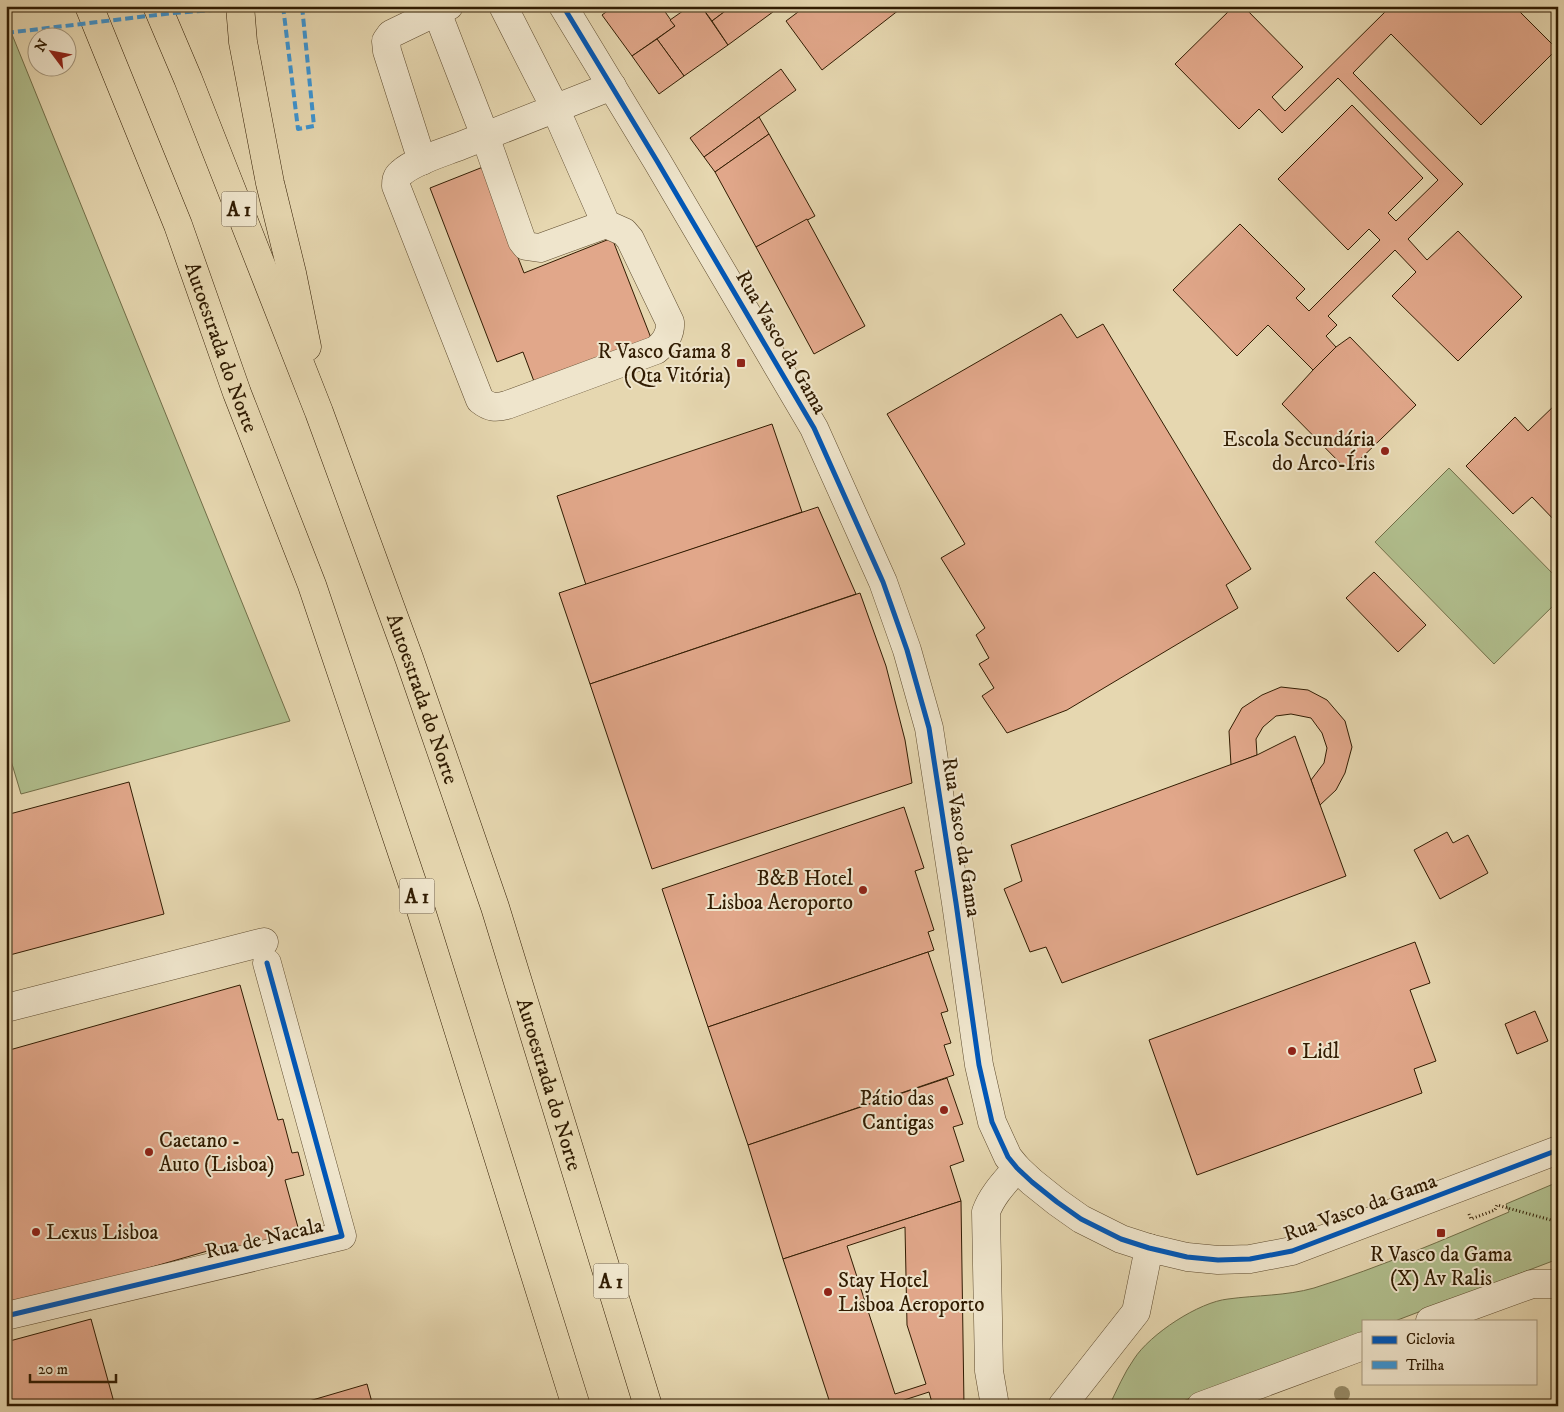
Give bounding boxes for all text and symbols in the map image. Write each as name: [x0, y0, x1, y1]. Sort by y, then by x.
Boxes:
north arrow: [28, 28, 78, 78]
text: N: [31, 36, 53, 55]
road number: A 1: [222, 192, 256, 226]
street label: Autoestrada do Norte: [178, 259, 263, 437]
street label: Rua Vasco da Gama: [730, 266, 833, 419]
place label: R Vasco Gama 8 (Qta Vitória): [598, 339, 731, 389]
marker: R Vasco Gama 8 (Qta Vitória): [735, 357, 747, 369]
place label: Escola Secundária do Arco-Íris: [1223, 427, 1375, 477]
marker: Escola Secundária do Arco-Íris: [1379, 445, 1391, 457]
street label: Autoestrada do Norte: [380, 610, 464, 788]
street label: Rua Vasco da Gama: [936, 755, 986, 919]
place label: B&B Hotel Lisboa Aeroporto: [706, 866, 854, 916]
road number: A 1: [400, 878, 434, 914]
marker: B&B Hotel Lisboa Aeroporto: [857, 884, 869, 896]
street label: Autoestrada do Norte: [510, 995, 587, 1174]
place label: Lidl: [1302, 1039, 1340, 1065]
marker: Lidl: [1286, 1045, 1298, 1057]
place label: Pátio das Cantigas: [860, 1086, 934, 1136]
marker: Pátio das Cantigas: [938, 1104, 950, 1116]
place label: Caetano - Auto (Lisboa): [159, 1128, 274, 1178]
marker: Caetano - Auto (Lisboa): [143, 1146, 155, 1158]
street label: Rua Vasco da Gama: [1280, 1168, 1441, 1248]
street label: Rua de Nacala: [203, 1213, 326, 1265]
place label: Lexus Lisboa: [46, 1220, 158, 1246]
marker: Lexus Lisboa: [30, 1226, 42, 1238]
marker: R Vasco da Gama (X) Av Ralis: [1435, 1227, 1447, 1239]
place label: R Vasco da Gama (X) Av Ralis: [1370, 1242, 1512, 1292]
road number: A 1: [594, 1264, 628, 1298]
place label: Stay Hotel Lisboa Aeroporto: [838, 1268, 985, 1318]
marker: Stay Hotel Lisboa Aeroporto: [822, 1286, 834, 1298]
legend: [1362, 1320, 1536, 1384]
text: Ciclovia: [1406, 1330, 1455, 1349]
scale bar: [30, 1352, 116, 1384]
text: Trilha: [1406, 1356, 1445, 1375]
text: 20 m: [38, 1360, 68, 1379]

